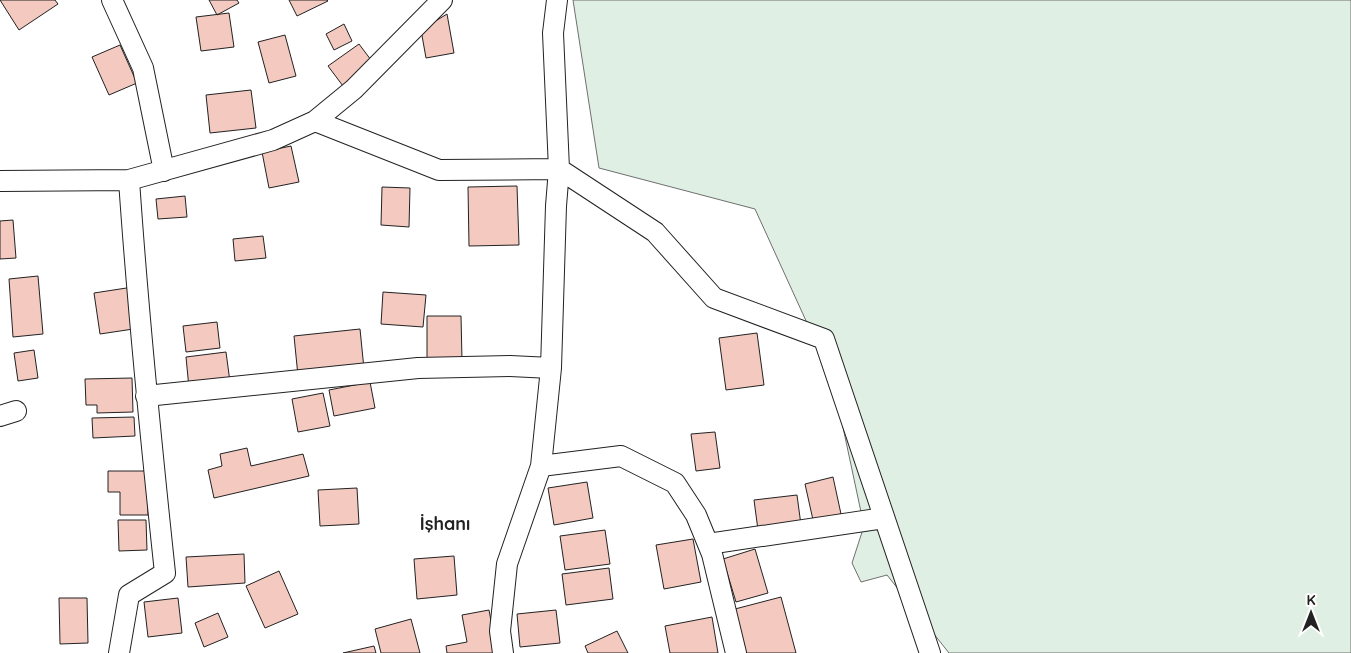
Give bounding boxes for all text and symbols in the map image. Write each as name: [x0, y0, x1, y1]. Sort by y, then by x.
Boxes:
district label: İşhanı: [420, 512, 470, 535]
north arrow: [1286, 588, 1336, 638]
text: K: [1306, 591, 1316, 609]

